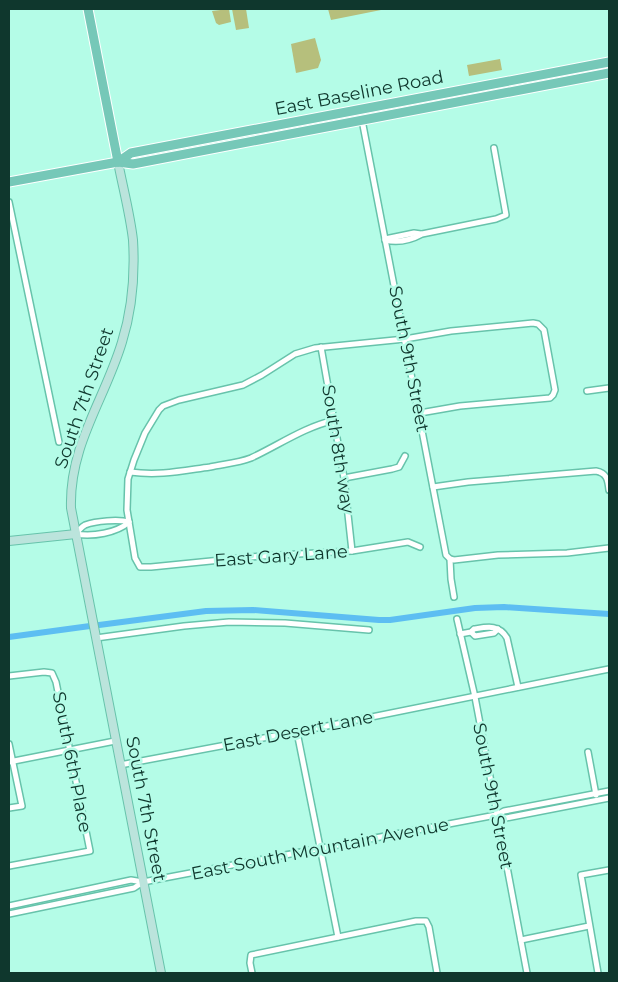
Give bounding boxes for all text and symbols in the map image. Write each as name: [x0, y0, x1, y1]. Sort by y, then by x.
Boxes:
street label: East Baseline Road: [273, 66, 445, 120]
street label: South 9th Street: [384, 284, 434, 434]
street label: South 7th Street: [50, 325, 118, 471]
street label: South 8th way: [317, 383, 359, 515]
street label: East Gary Lane: [214, 540, 349, 572]
street label: South 6th Place: [48, 690, 96, 834]
street label: East Desert Lane: [221, 706, 375, 756]
street label: South 9th Street: [468, 721, 518, 871]
street label: South 7th Street: [121, 734, 171, 884]
street label: East South Mountain Avenue: [189, 813, 451, 885]

